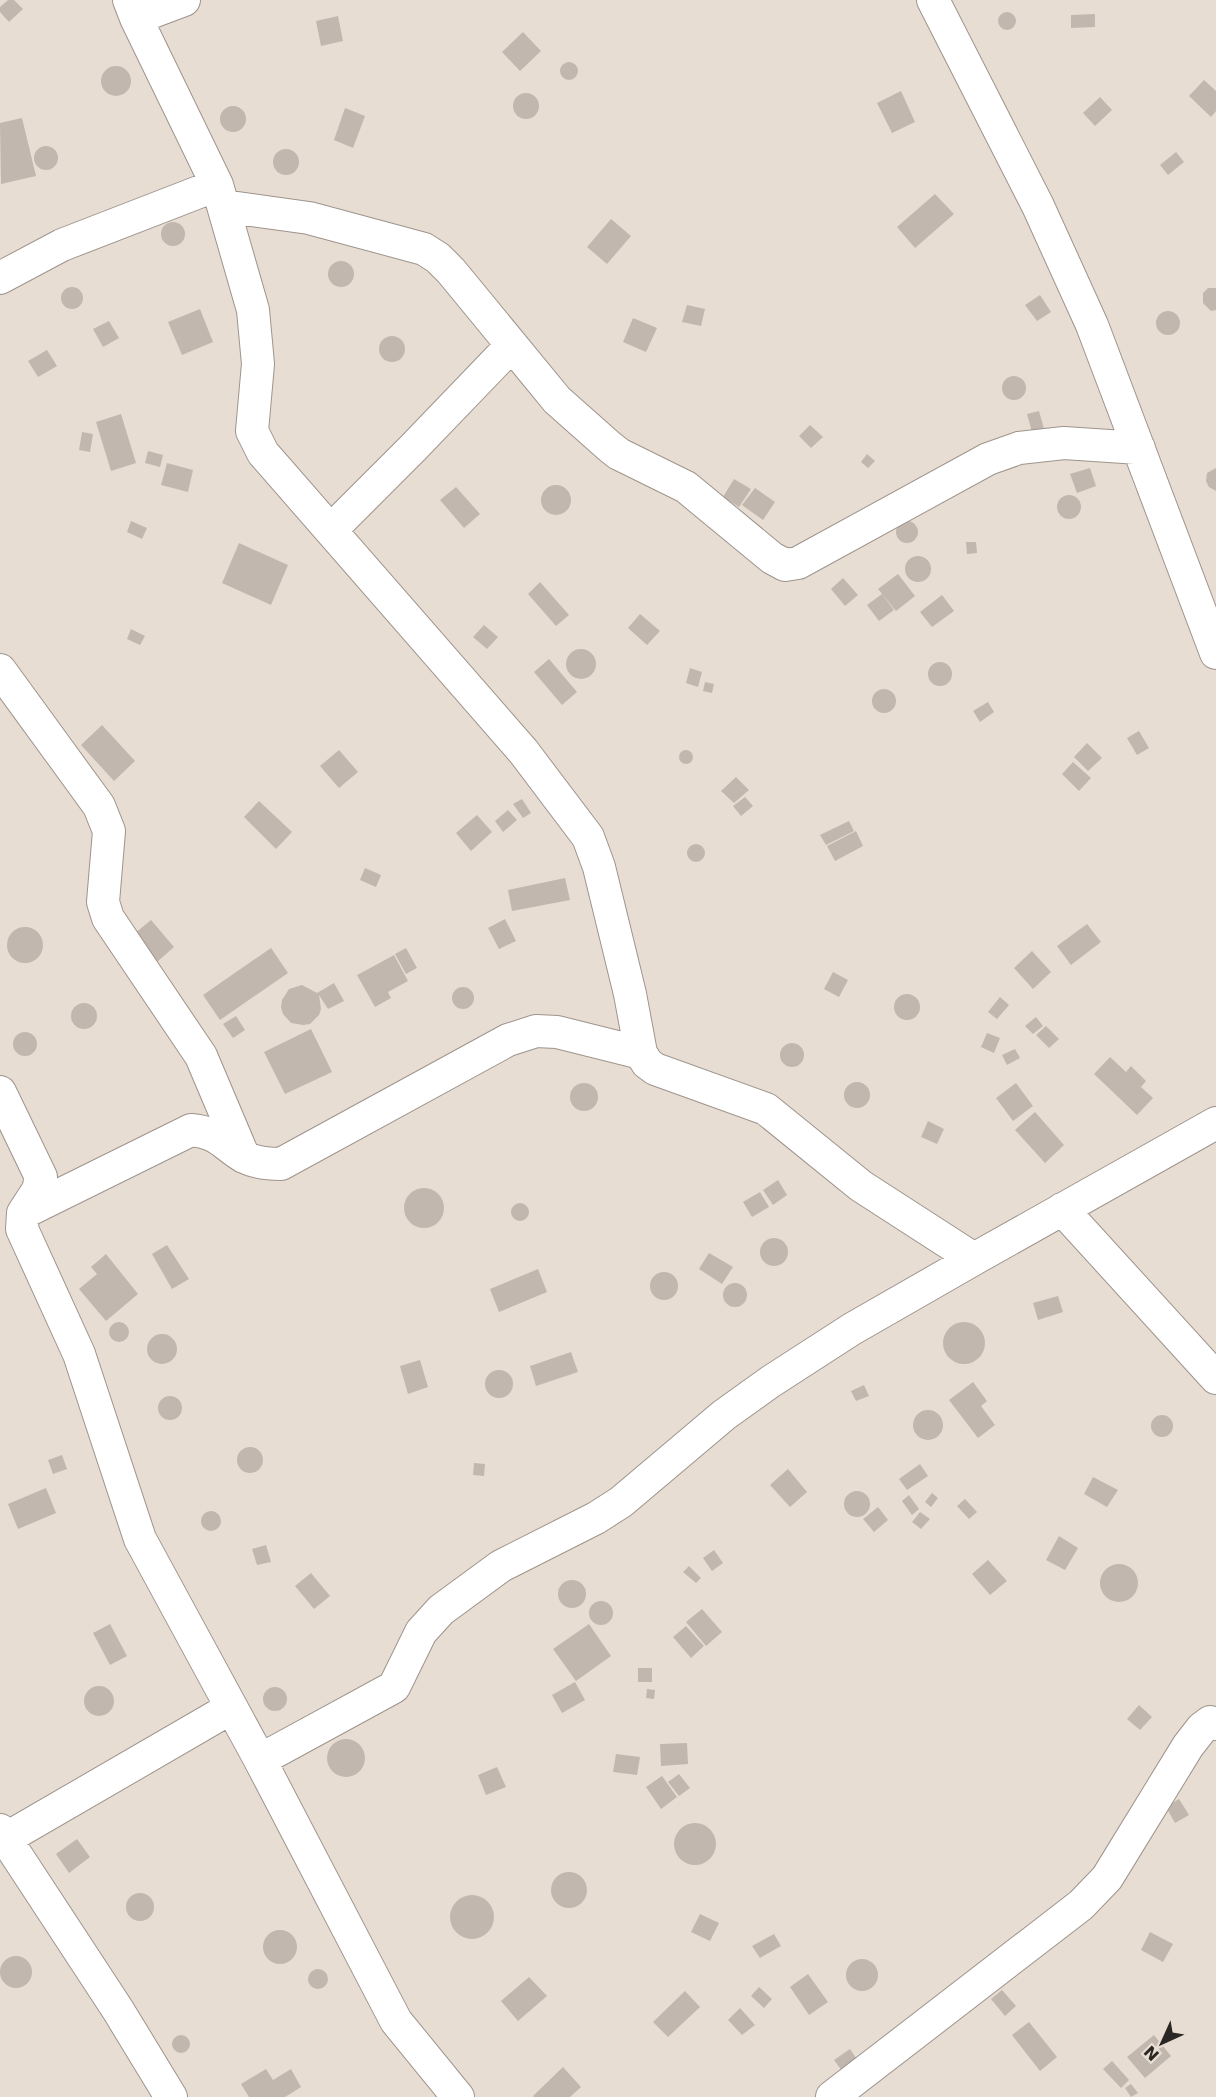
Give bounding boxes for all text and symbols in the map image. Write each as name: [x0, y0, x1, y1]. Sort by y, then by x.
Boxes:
north arrow: [1132, 2013, 1192, 2073]
text: N: [1140, 2042, 1163, 2065]

